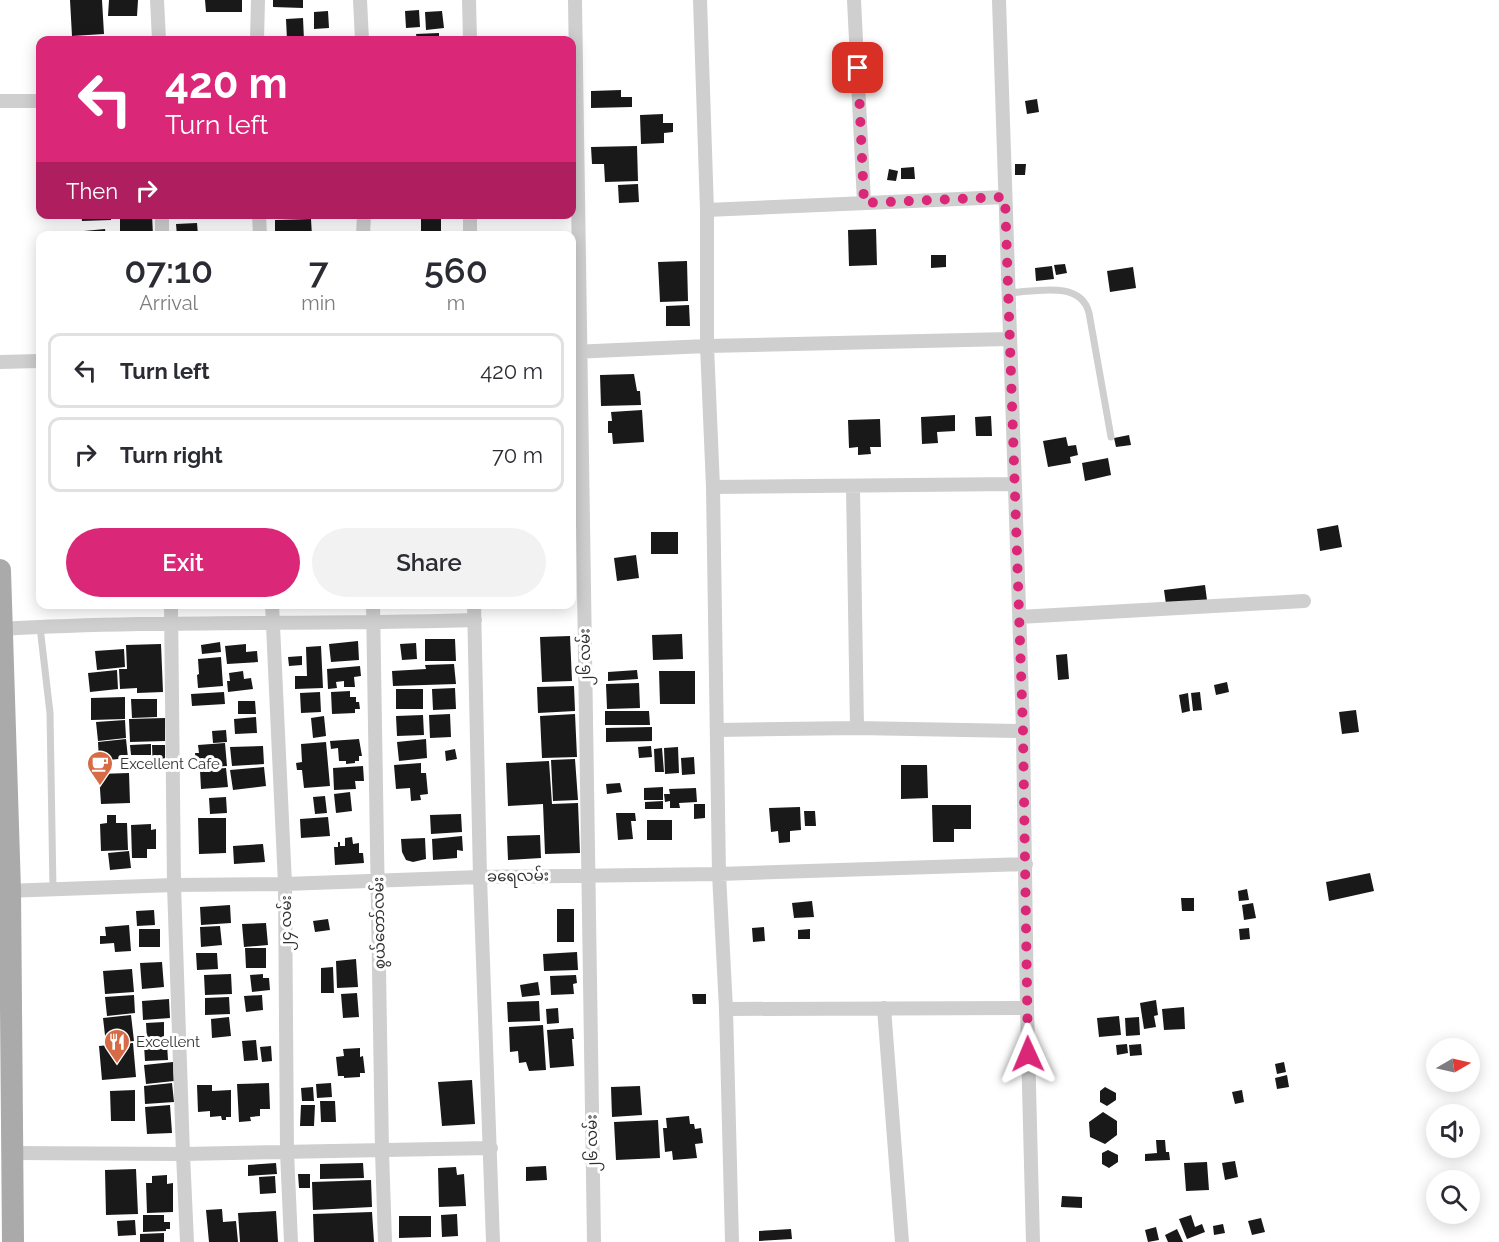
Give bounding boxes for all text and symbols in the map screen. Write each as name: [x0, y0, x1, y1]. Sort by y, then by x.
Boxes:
pin: [832, 42, 883, 93]
icon: arrive: [841, 51, 874, 84]
text: 420 m: [165, 59, 288, 108]
icon: left: [66, 60, 144, 138]
text: Turn left: [165, 109, 268, 140]
icon: right: [130, 174, 163, 207]
text: Then: [66, 178, 118, 204]
text: 07:10: [124, 249, 213, 291]
text: 7: [309, 249, 328, 291]
text: 560: [424, 249, 488, 291]
text: Arrival: [139, 291, 198, 315]
text: min: [301, 291, 336, 315]
text: m: [447, 291, 465, 315]
icon: left: [69, 354, 102, 387]
text: Turn left: [120, 358, 210, 384]
text: 420 m: [480, 358, 543, 384]
icon: right: [69, 438, 102, 471]
text: Turn right: [120, 442, 223, 468]
text: 70 m: [492, 442, 543, 468]
button: Exit: [66, 528, 300, 597]
button: Share: [312, 528, 546, 597]
street label: ၂၆ လမ်း: [575, 628, 597, 686]
cafe icon: Excellent Cafe: [85, 749, 115, 787]
place label: Excellent Cafe: [120, 755, 220, 773]
street label: ခရေလမ်း: [487, 865, 549, 889]
street label: စွယ်တော်လမ်း: [368, 877, 391, 969]
street label: ၂၄ လမ်း: [276, 895, 298, 951]
position arrow: [996, 1022, 1060, 1086]
restaurant icon: Excellent: [102, 1027, 132, 1065]
place label: Excellent: [136, 1033, 200, 1051]
north arrow: [1426, 1038, 1480, 1092]
map controls: [1426, 1038, 1480, 1224]
button: sound: [1426, 1104, 1480, 1158]
street label: ၂၆ လမ်း: [582, 1114, 604, 1172]
button: search: [1426, 1170, 1480, 1224]

